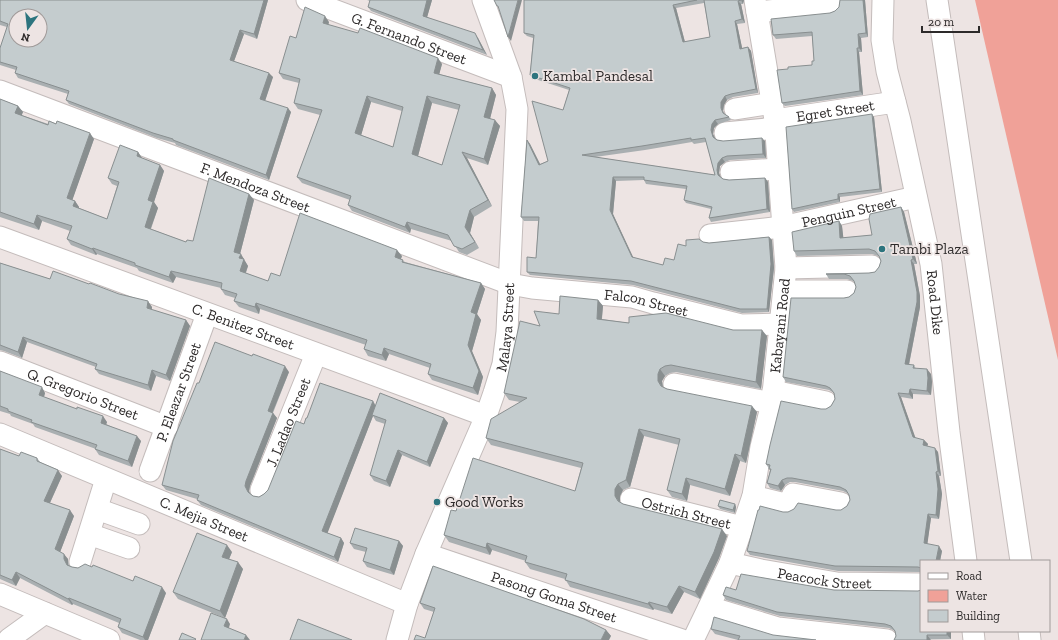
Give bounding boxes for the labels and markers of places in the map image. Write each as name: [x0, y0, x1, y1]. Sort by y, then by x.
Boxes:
place label: Kambal Pandesal: [543, 67, 653, 85]
marker: Kambal Pandesal: [530, 71, 540, 81]
place label: Tambi Plaza: [890, 240, 969, 258]
marker: Tambi Plaza: [877, 244, 887, 254]
place label: Good Works: [445, 493, 524, 511]
marker: Good Works: [432, 497, 442, 507]

